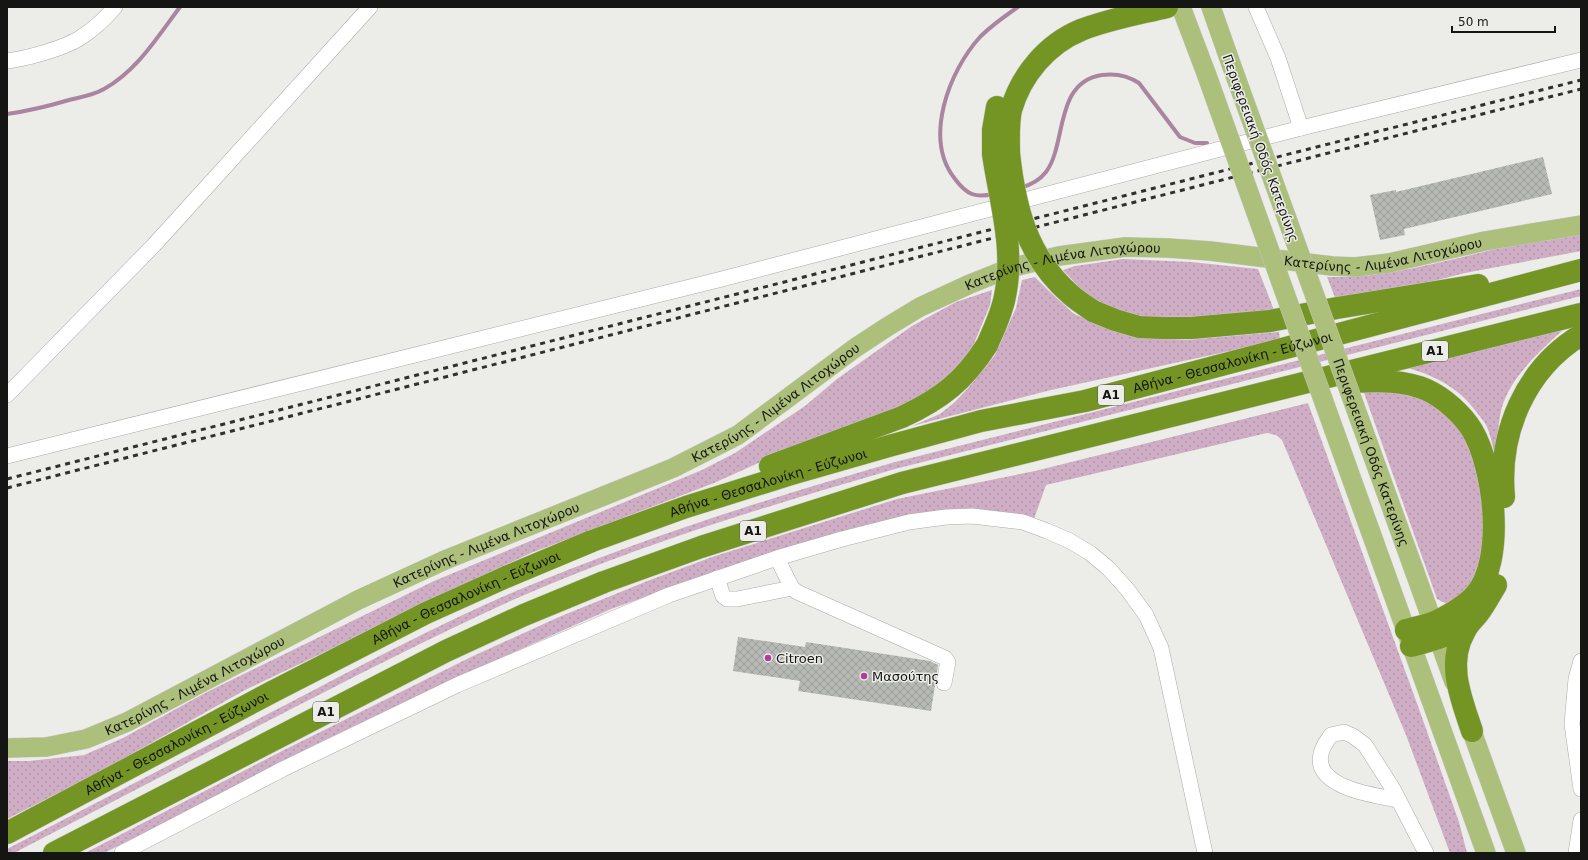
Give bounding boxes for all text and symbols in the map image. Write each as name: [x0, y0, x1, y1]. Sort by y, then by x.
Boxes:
scale bar: [1452, 8, 1555, 34]
text: 50 m: [1458, 15, 1489, 29]
street label: Περιφερειακή Οδός Κατερίνης: [1219, 52, 1302, 244]
street label: Κατερίνης - Λιμένα Λιτοχώρου: [1283, 235, 1484, 275]
street label: Κατερίνης - Λιμένα Λιτοχώρου: [963, 240, 1161, 293]
street label: Αθήνα - Θεσσαλονίκη - Εύζωνοι: [1131, 329, 1334, 396]
street label: Κατερίνης - Λιμένα Λιτοχώρου: [689, 340, 863, 465]
road number: Α1: [1422, 341, 1448, 361]
street label: Περιφερειακή Οδός Κατερίνης: [1330, 356, 1412, 549]
road number: Α1: [1098, 385, 1124, 405]
street label: Αθήνα - Θεσσαλονίκη - Εύζωνοι: [668, 446, 869, 520]
street label: Κατερίνης - Λιμένα Λιτοχώρου: [391, 500, 582, 591]
road number: Α1: [740, 521, 766, 541]
street label: Αθήνα - Θεσσαλονίκη - Εύζωνοι: [369, 548, 563, 648]
street label: Κατερίνης - Λιμένα Λιτοχώρου: [103, 633, 287, 738]
place label: Citroen: [776, 651, 823, 666]
marker: Citroen: [763, 653, 773, 663]
place label: Μασούτης: [872, 669, 939, 684]
marker: Μασούτης: [859, 671, 869, 681]
street label: Αθήνα - Θεσσαλονίκη - Εύζωνοι: [82, 688, 271, 798]
road number: Α1: [313, 702, 339, 722]

